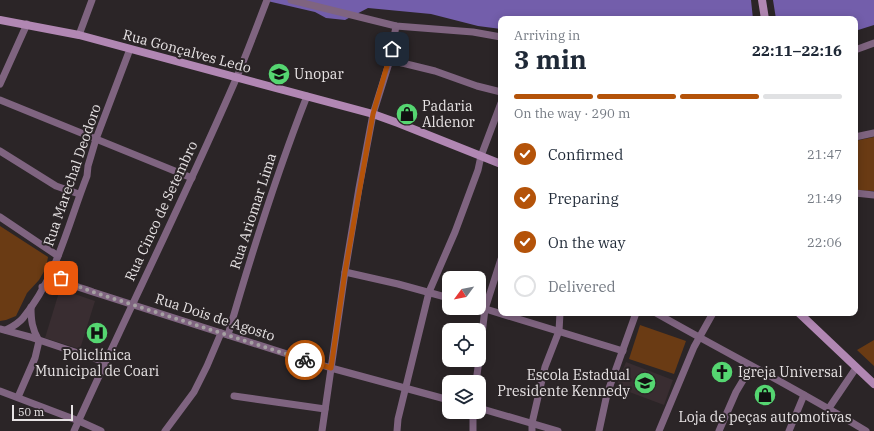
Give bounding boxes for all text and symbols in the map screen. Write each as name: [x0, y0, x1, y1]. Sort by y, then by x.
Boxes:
street label: Rua Gonçalves Ledo: [121, 25, 253, 77]
text: Arriving in: [514, 27, 580, 44]
pin: [375, 32, 409, 66]
icon: home: [381, 38, 403, 60]
text: 22:11–22:16: [752, 41, 842, 60]
text: 3 min: [514, 42, 587, 76]
school or university icon: Unopar: [266, 61, 292, 87]
place label: Unopar: [294, 65, 344, 83]
place label: Padaria Aldenor: [422, 97, 476, 131]
street label: Rua Marechal Deodoro: [39, 101, 105, 249]
shop icon: Padaria Aldenor: [394, 101, 420, 127]
text: On the way · 290 m: [514, 105, 630, 122]
street label: Rua Cinco de Setembro: [121, 138, 201, 284]
icon: check: [514, 143, 536, 165]
text: Confirmed: [548, 145, 623, 164]
text: 21:47: [807, 146, 842, 163]
street label: Rua Ariomar Lima: [226, 150, 280, 271]
icon: check: [514, 187, 536, 209]
text: Preparing: [548, 189, 619, 208]
text: 21:49: [807, 190, 842, 207]
icon: check: [514, 231, 536, 253]
text: On the way: [548, 233, 626, 252]
text: 22:06: [807, 234, 842, 251]
pin: [44, 261, 78, 295]
icon: bag: [50, 267, 72, 289]
north arrow: [442, 271, 486, 315]
map controls: [442, 271, 486, 419]
text: Delivered: [548, 277, 616, 296]
street label: Rua Dois de Agosto: [153, 289, 277, 345]
hospital icon: Policlínica Municipal de Coari: [84, 320, 110, 346]
button: locate: [442, 323, 486, 367]
courier: [285, 340, 325, 380]
place label: Policlínica Municipal de Coari: [35, 346, 159, 380]
icon: bike: [294, 349, 316, 371]
church icon: Igreja Universal: [709, 359, 735, 385]
place label: Igreja Universal: [738, 363, 843, 381]
place label: Escola Estadual Presidente Kennedy: [497, 366, 631, 400]
school or university icon: Escola Estadual Presidente Kennedy: [632, 370, 658, 396]
button: layers: [442, 375, 486, 419]
shop icon: Loja de peças automotivas: [752, 382, 778, 408]
scale bar: [12, 403, 73, 422]
text: 50 m: [18, 405, 44, 419]
place label: Loja de peças automotivas: [678, 408, 852, 426]

